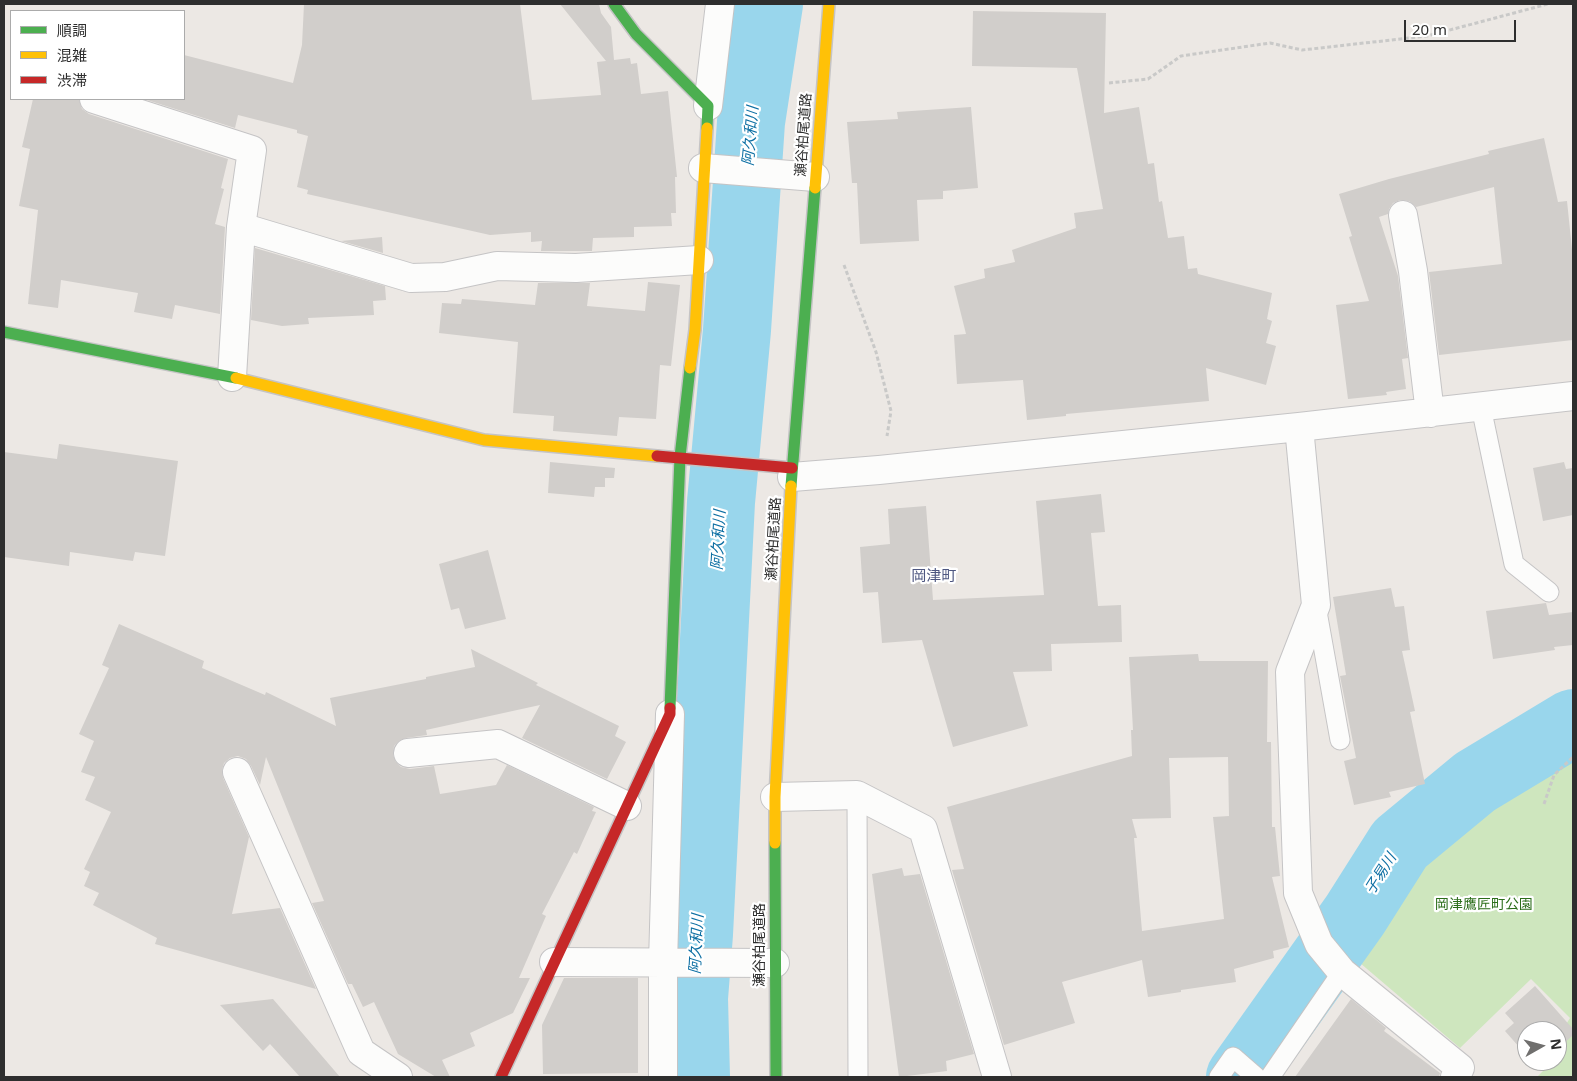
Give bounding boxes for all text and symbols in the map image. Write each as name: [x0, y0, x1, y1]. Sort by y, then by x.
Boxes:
legend: [10, 10, 185, 100]
scale bar: [1407, 10, 1520, 42]
text: 20 m: [1412, 19, 1447, 39]
text: 順調: [57, 20, 87, 40]
text: 混雑: [57, 45, 87, 65]
text: 渋滞: [57, 70, 87, 90]
street label: 瀬谷柏尾道路: [793, 93, 815, 177]
water label: 阿久和川: [739, 105, 763, 167]
street label: 瀬谷柏尾道路: [763, 497, 785, 581]
water label: 阿久和川: [708, 510, 730, 570]
district label: 岡津町: [912, 568, 956, 586]
water label: 子易川: [1361, 850, 1401, 898]
park label: 岡津鷹匠町公園: [1435, 897, 1533, 913]
street label: 瀬谷柏尾道路: [752, 903, 768, 987]
water label: 阿久和川: [686, 914, 708, 974]
north arrow: [1517, 1021, 1567, 1071]
text: N: [1546, 1037, 1567, 1051]

